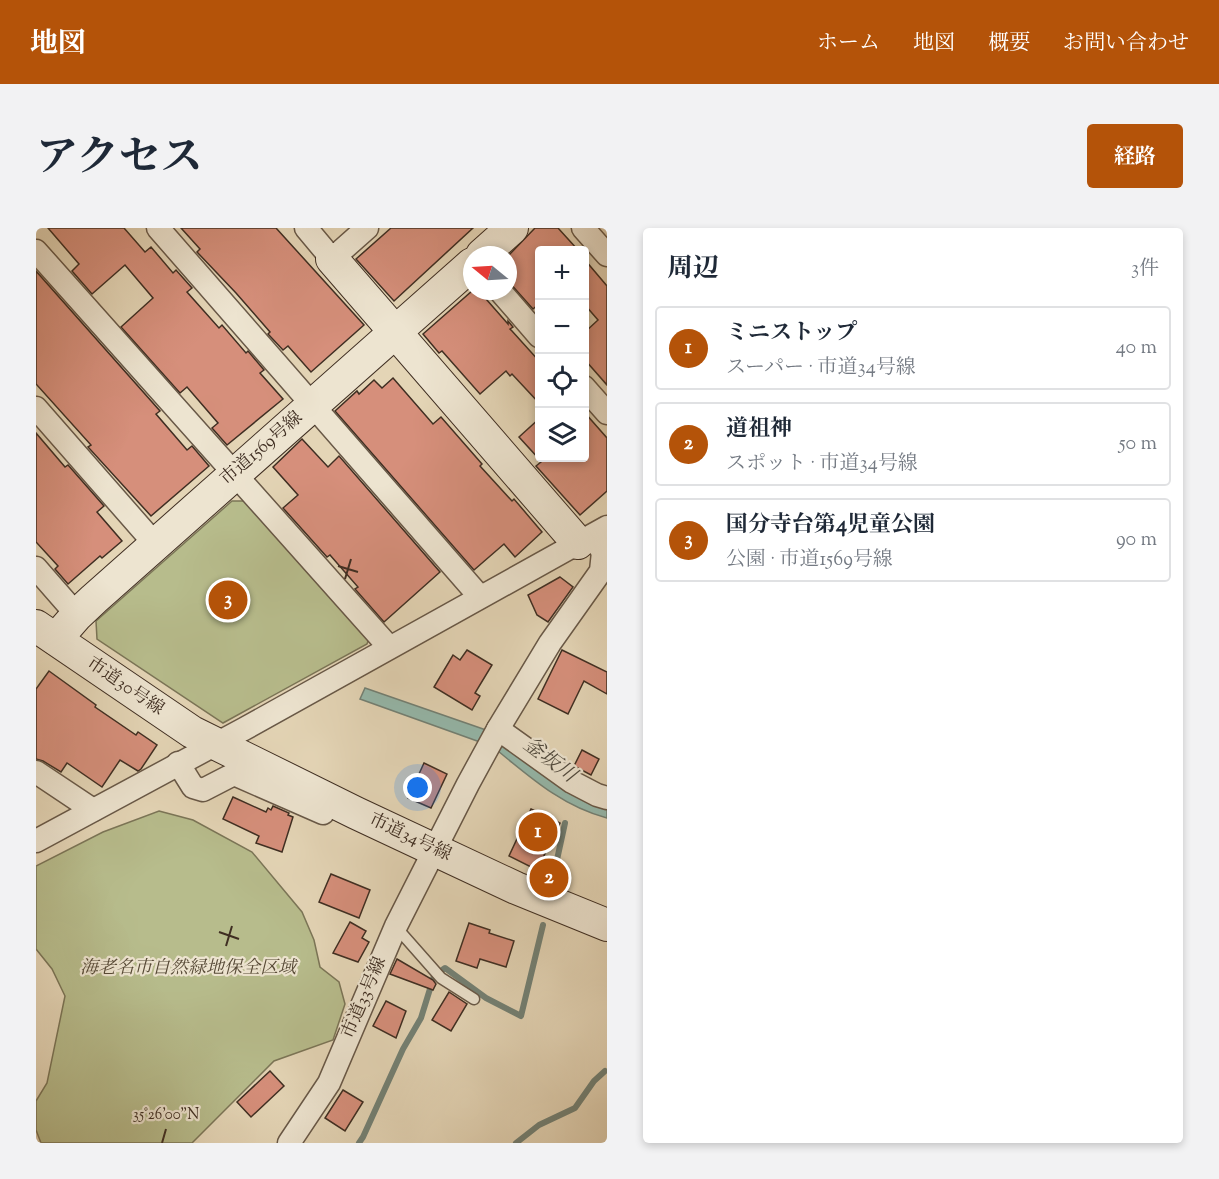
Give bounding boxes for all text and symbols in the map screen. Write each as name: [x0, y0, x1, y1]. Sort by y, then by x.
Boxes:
text: 地図: [30, 25, 86, 65]
text: ホーム: [817, 29, 880, 59]
text: 地図: [913, 29, 955, 59]
text: 概要: [988, 29, 1030, 59]
text: お問い合わせ: [1063, 29, 1189, 59]
button: 経路: [1087, 124, 1183, 188]
text: アクセス: [36, 130, 203, 190]
north arrow: [463, 246, 517, 300]
map controls: [535, 246, 589, 462]
button: +: [535, 246, 589, 300]
text: 周辺: [667, 251, 719, 288]
text: 3件: [1131, 255, 1159, 284]
button: −: [535, 300, 589, 354]
text: ミニストップ: [726, 318, 857, 350]
text: 1: [685, 334, 692, 363]
text: 40 m: [1116, 334, 1157, 363]
button: locate: [535, 354, 589, 408]
text: スーパー · 市道34号線: [726, 354, 916, 383]
street label: 市道1569号線: [215, 406, 309, 492]
button: layers: [535, 408, 589, 462]
text: 道祖神: [726, 414, 792, 446]
text: 2: [684, 430, 693, 459]
text: 50 m: [1119, 430, 1157, 459]
text: スポット · 市道34号線: [726, 450, 918, 479]
text: 国分寺台第4児童公園: [726, 510, 935, 542]
text: 3: [684, 526, 693, 555]
text: 90 m: [1116, 526, 1157, 555]
text: 公園 · 市道1569号線: [726, 546, 893, 575]
pin: 3: [208, 578, 248, 622]
street label: 市道30号線: [81, 651, 169, 723]
water label: 釜坂川: [516, 731, 583, 792]
your location: [403, 773, 432, 802]
street label: 市道34号線: [364, 808, 456, 868]
pin: 1: [518, 810, 558, 854]
pin: 2: [530, 856, 568, 900]
street label: 市道33号線: [336, 953, 394, 1043]
park label: 海老名市自然緑地保全区域: [80, 956, 299, 982]
text: 35°26'00"N: [133, 1105, 199, 1126]

